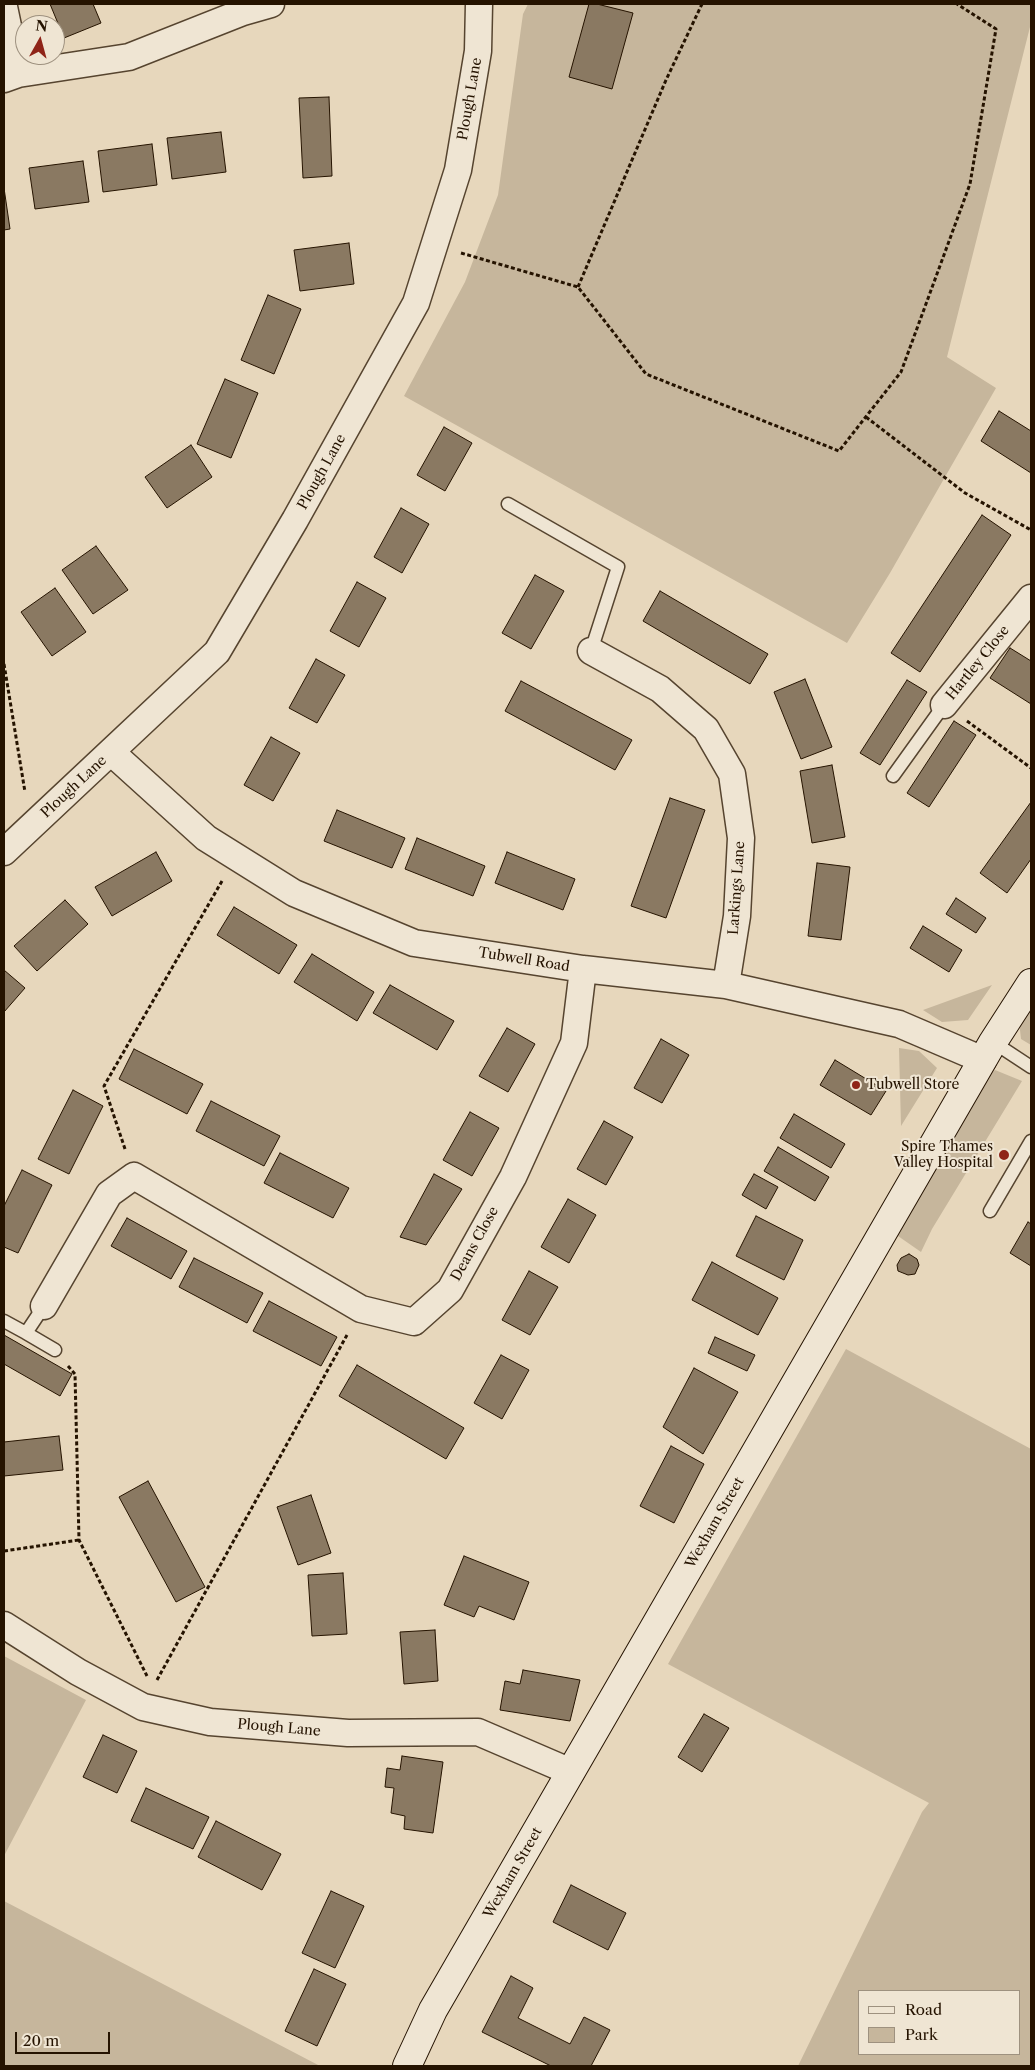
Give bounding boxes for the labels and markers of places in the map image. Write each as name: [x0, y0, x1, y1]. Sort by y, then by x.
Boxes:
place label: Tubwell Store: [866, 1077, 959, 1093]
marker: Tubwell Store: [850, 1079, 862, 1091]
place label: Spire Thames Valley Hospital: [894, 1139, 993, 1172]
marker: Spire Thames Valley Hospital: [997, 1148, 1011, 1162]

